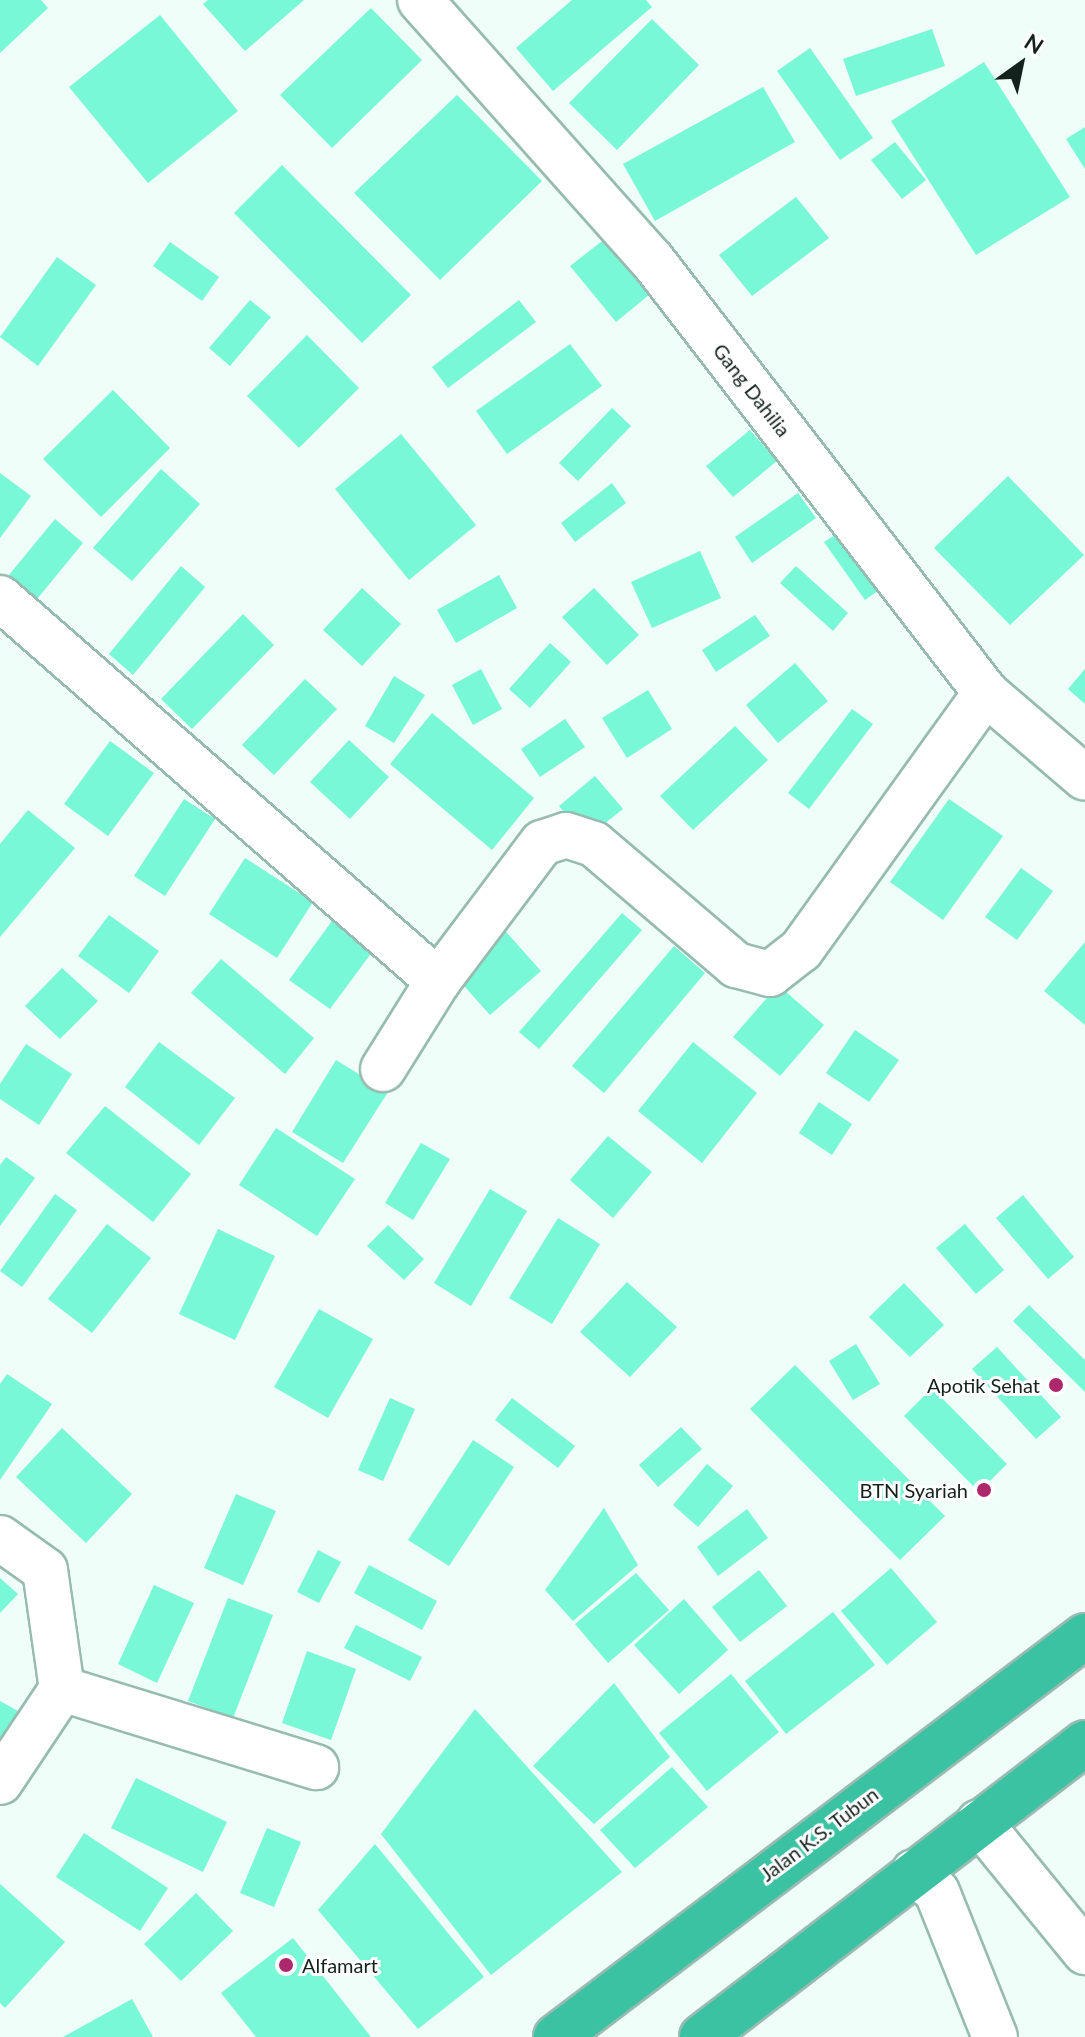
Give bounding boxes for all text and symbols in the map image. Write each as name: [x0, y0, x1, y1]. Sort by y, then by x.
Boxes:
north arrow: [981, 24, 1061, 104]
text: N: [1020, 28, 1049, 59]
street label: Gang Dahilia: [708, 339, 796, 441]
place label: Apotik Sehat: [927, 1373, 1040, 1397]
marker: Apotik Sehat: [1047, 1376, 1065, 1394]
place label: BTN Syariah: [860, 1478, 968, 1502]
marker: BTN Syariah: [975, 1481, 993, 1499]
street label: Jalan K.S. Tubun: [755, 1782, 883, 1886]
place label: Alfamart: [302, 1953, 378, 1977]
marker: Alfamart: [277, 1956, 295, 1974]

